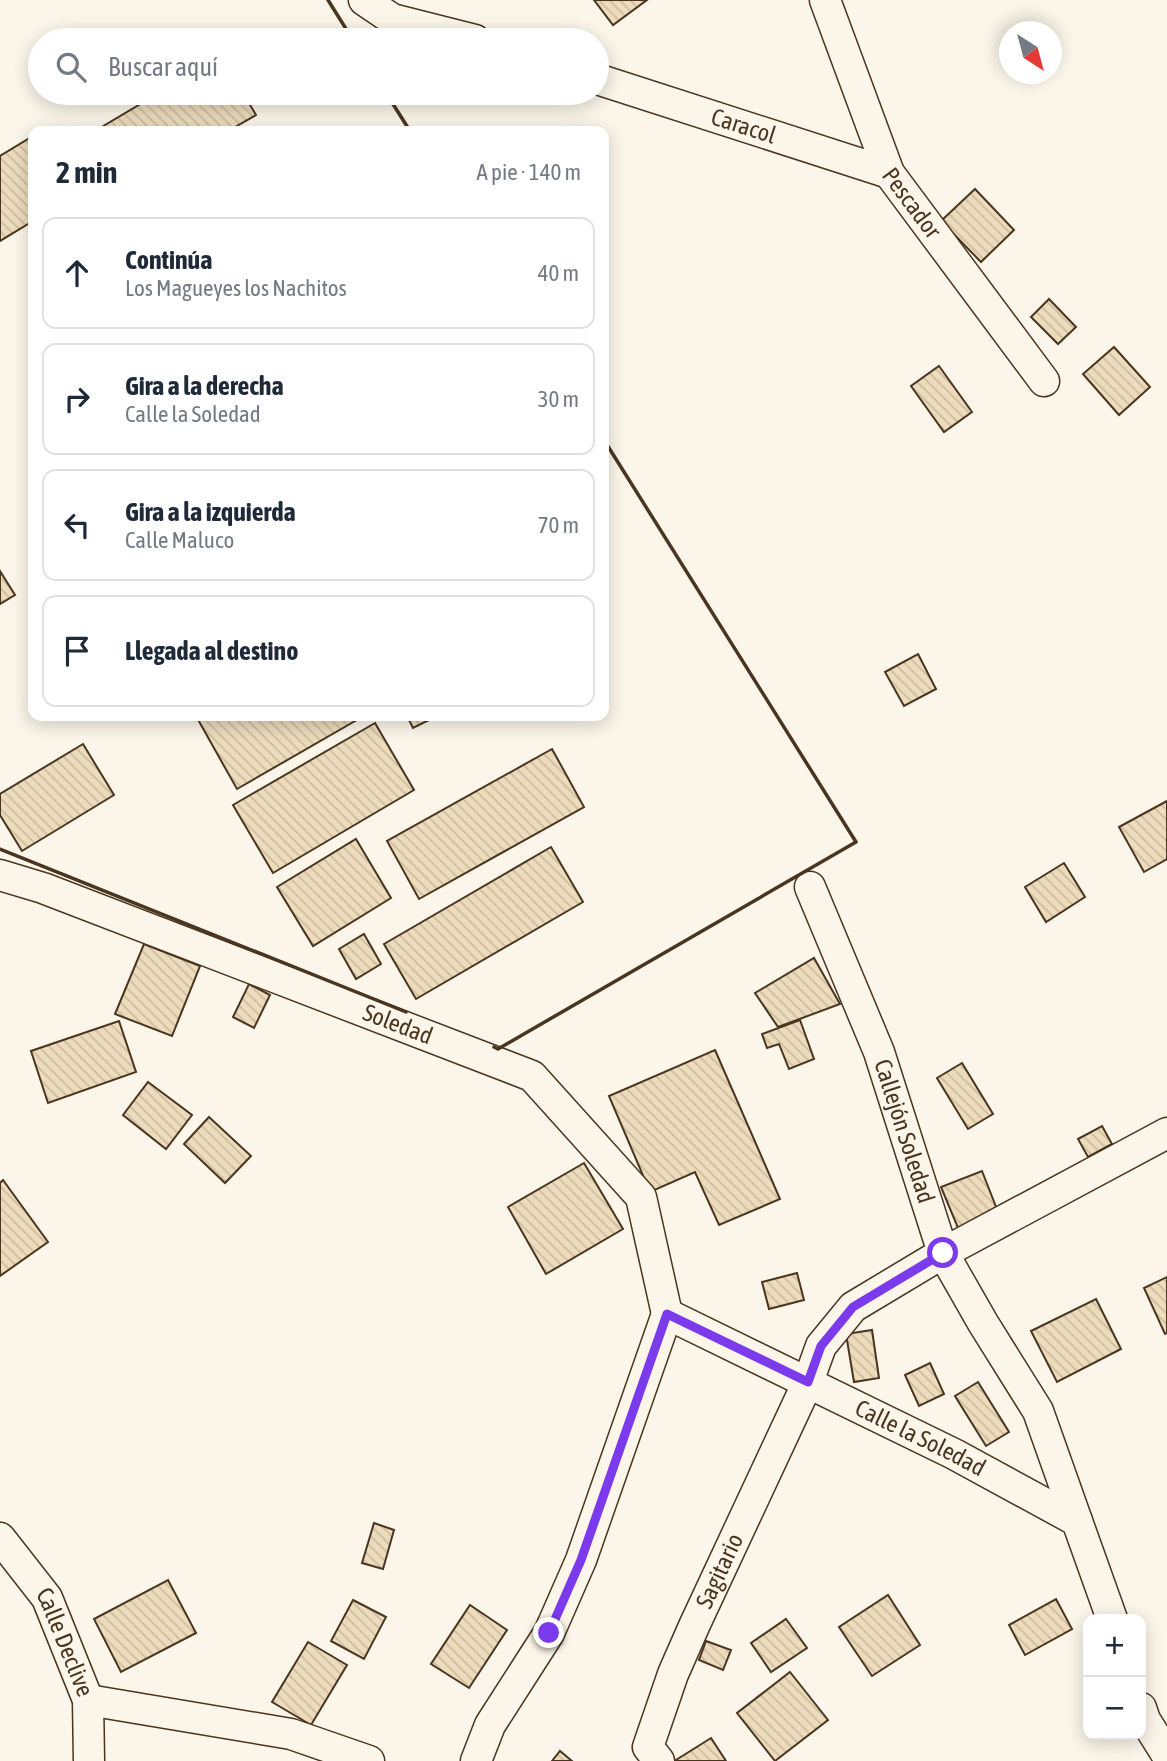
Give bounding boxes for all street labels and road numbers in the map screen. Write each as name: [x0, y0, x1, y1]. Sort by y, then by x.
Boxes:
street label: Caracol: [708, 103, 780, 149]
street label: Pescador: [877, 162, 947, 244]
street label: Soledad: [359, 998, 436, 1049]
street label: Callejón Soledad: [869, 1056, 940, 1206]
street label: Calle la Soledad: [851, 1394, 990, 1481]
street label: Sagitario: [690, 1529, 748, 1612]
street label: Calle Declive: [31, 1582, 99, 1700]

